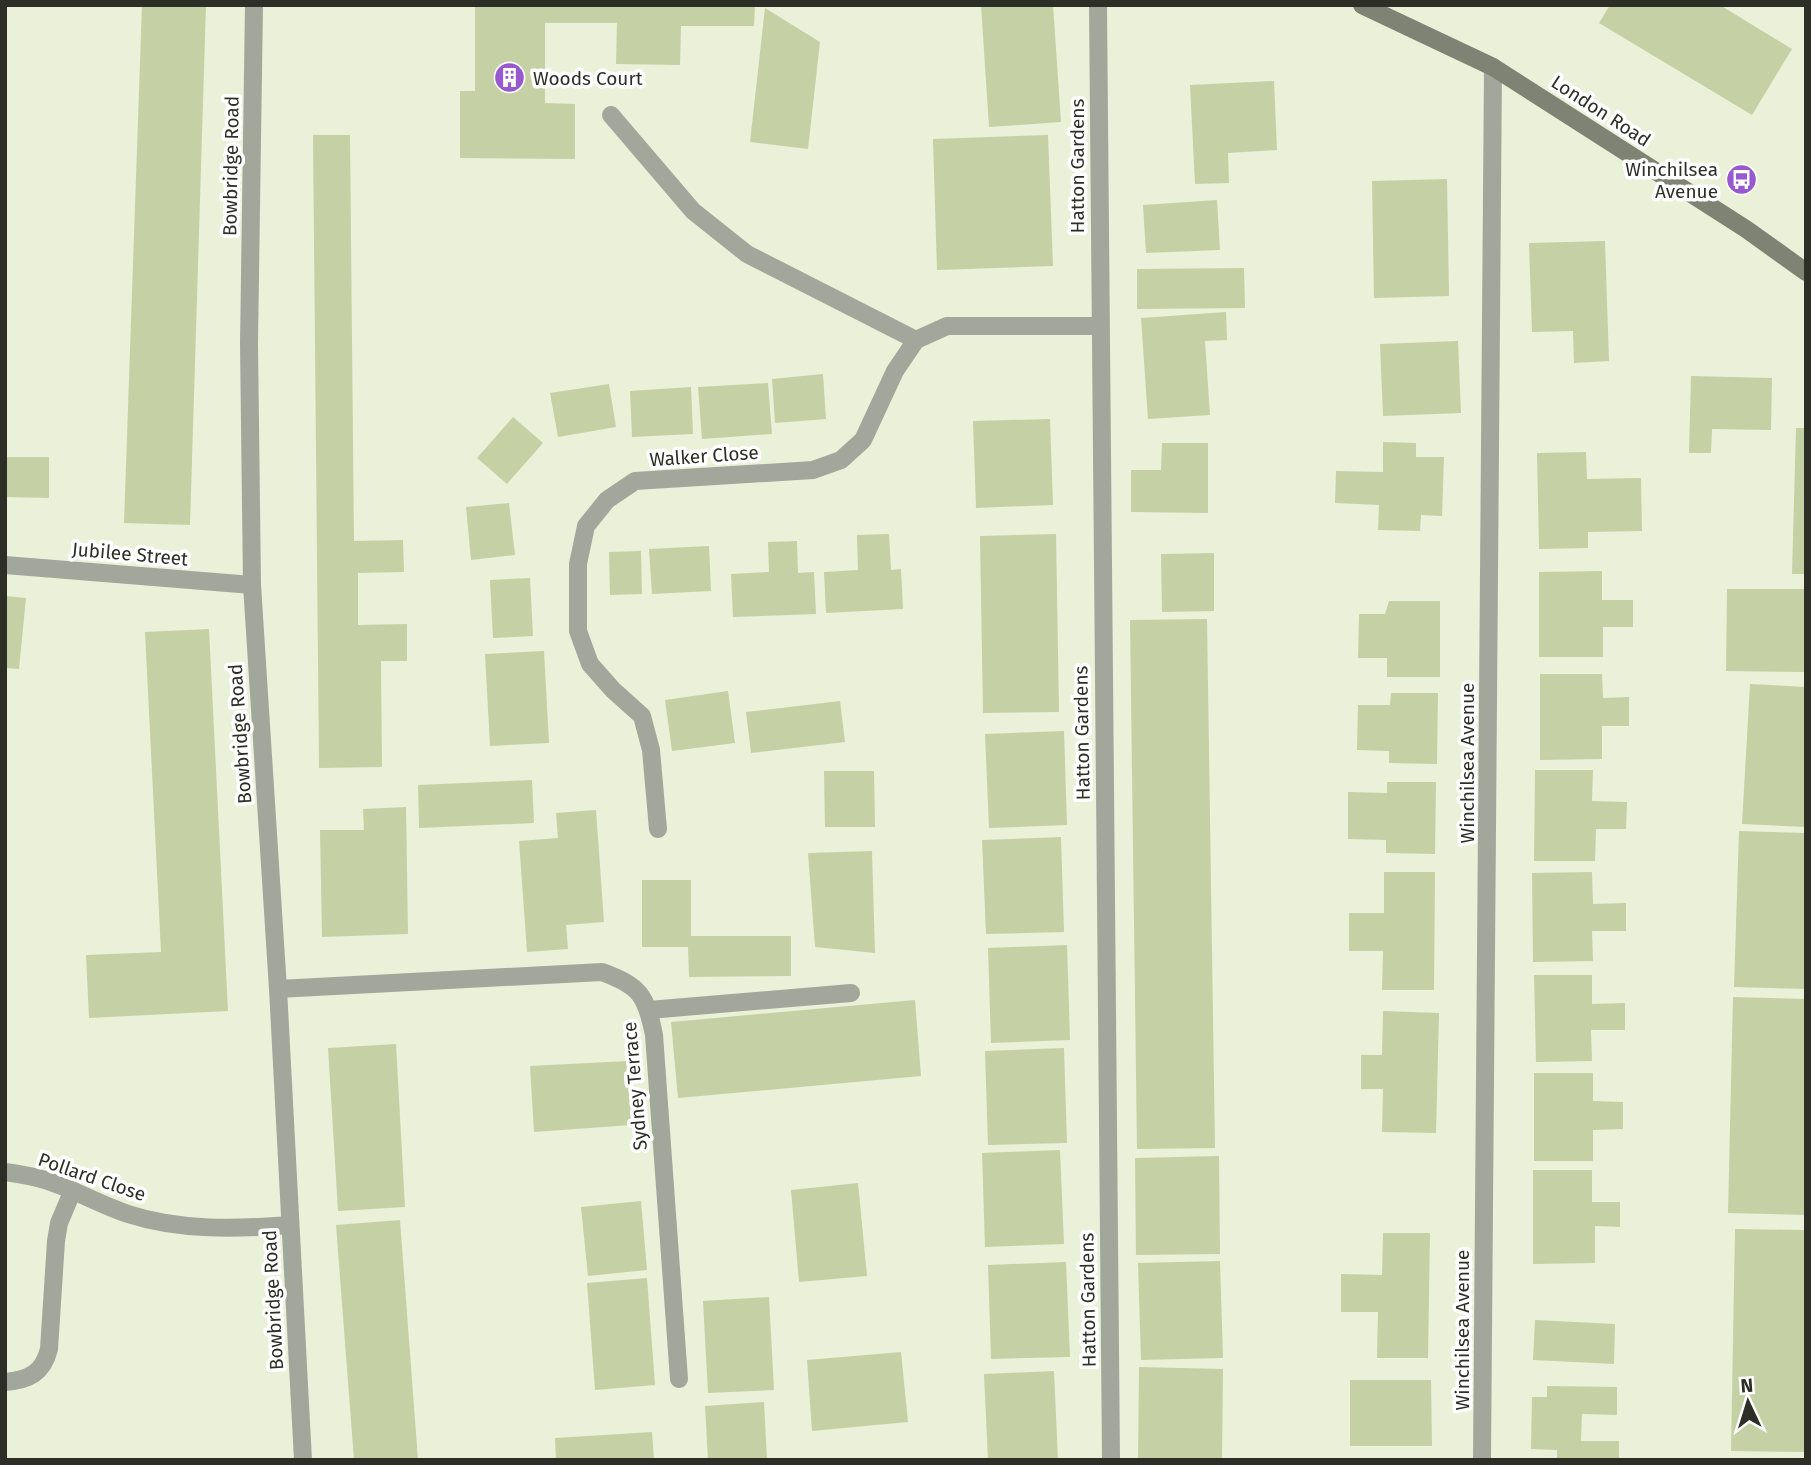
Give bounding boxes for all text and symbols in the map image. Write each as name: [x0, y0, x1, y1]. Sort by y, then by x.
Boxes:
building icon: Woods Court: [493, 61, 527, 95]
place label: Woods Court: [533, 67, 643, 90]
street label: London Road: [1547, 70, 1655, 152]
street label: Bowbridge Road: [218, 96, 244, 236]
street label: Hatton Gardens: [1066, 98, 1089, 233]
place label: Winchilsea Avenue: [1625, 158, 1718, 203]
bus stop icon: Winchilsea Avenue: [1724, 163, 1758, 197]
street label: Walker Close: [649, 441, 759, 471]
street label: Jubilee Street: [71, 537, 189, 571]
street label: Bowbridge Road: [224, 663, 256, 805]
street label: Hatton Gardens: [1069, 665, 1095, 801]
street label: Winchilsea Avenue: [1456, 683, 1479, 843]
street label: Sydney Terrace: [618, 1021, 652, 1151]
street label: Pollard Close: [35, 1148, 149, 1206]
street label: Bowbridge Road: [258, 1229, 288, 1371]
street label: Hatton Gardens: [1075, 1232, 1101, 1368]
street label: Winchilsea Avenue: [1451, 1250, 1474, 1410]
north arrow: [1713, 1367, 1783, 1437]
text: N: [1740, 1374, 1754, 1397]

